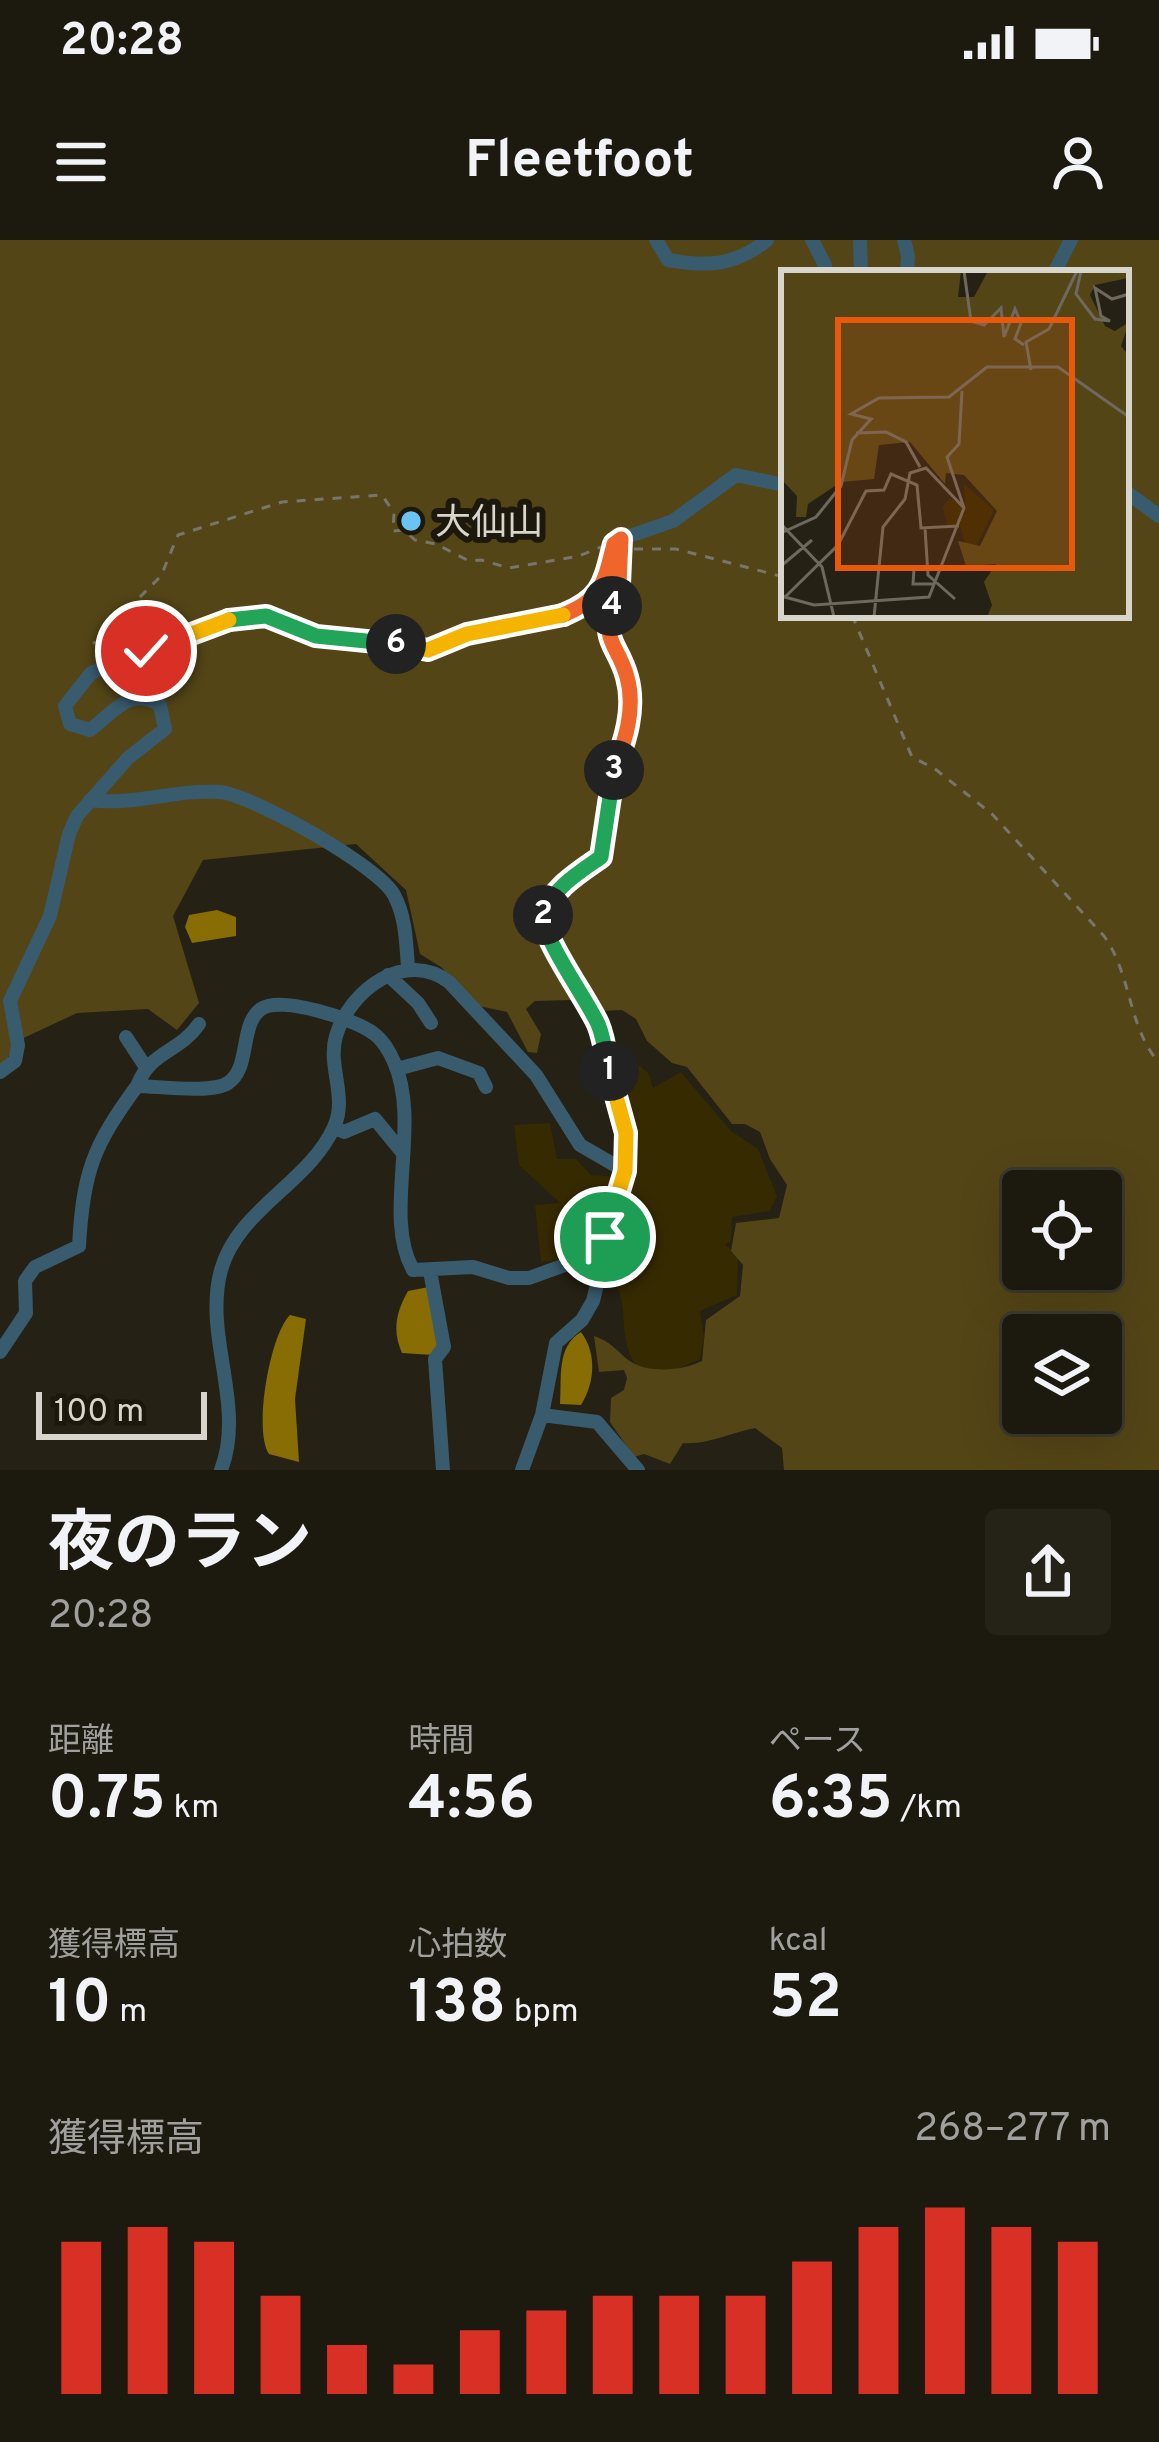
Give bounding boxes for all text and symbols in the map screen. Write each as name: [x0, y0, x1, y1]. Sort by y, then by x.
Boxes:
text: 20:28: [60, 14, 184, 71]
text: Fleetfoot: [465, 128, 694, 197]
icon: menu: [48, 129, 114, 195]
icon: person: [1045, 129, 1111, 195]
inset map: [781, 270, 1129, 618]
place label: 大仙山: [435, 502, 543, 548]
marker: 大仙山: [398, 508, 424, 534]
pin: 4: [582, 576, 642, 636]
text: 4: [601, 585, 623, 627]
pin: [95, 600, 197, 702]
pin: 6: [366, 614, 426, 674]
icon: check: [113, 618, 179, 684]
text: 6: [386, 623, 406, 665]
pin: 3: [584, 740, 644, 800]
text: 3: [604, 749, 624, 791]
pin: 2: [513, 885, 573, 945]
text: 2: [533, 894, 553, 936]
pin: 1: [579, 1041, 639, 1101]
text: 1: [602, 1050, 616, 1092]
map controls: [1002, 1170, 1122, 1434]
button: locate: [1002, 1170, 1122, 1290]
pin: [554, 1186, 656, 1288]
icon: arrive: [572, 1204, 638, 1270]
button: layers: [1002, 1314, 1122, 1434]
scale bar: [36, 1386, 207, 1439]
text: 100 m: [54, 1392, 144, 1434]
text: 夜のラン: [48, 1506, 312, 1589]
button: share: [985, 1509, 1111, 1635]
text: 20:28: [48, 1593, 153, 1642]
text: 距離: [48, 1722, 114, 1764]
text: 時間: [408, 1722, 474, 1764]
text: ペース: [769, 1722, 866, 1764]
text: 0.75: [48, 1764, 166, 1840]
text: 4:56: [408, 1764, 535, 1840]
text: 6:35: [769, 1764, 893, 1840]
text: km: [166, 1788, 219, 1830]
text: /km: [893, 1788, 962, 1830]
text: kcal: [769, 1921, 827, 1963]
text: 獲得標高: [48, 1926, 180, 1968]
text: 心拍数: [408, 1926, 507, 1968]
text: 52: [769, 1963, 842, 2039]
text: 10: [48, 1968, 111, 2044]
text: 138: [408, 1968, 506, 2044]
text: m: [111, 1992, 147, 2034]
text: bpm: [506, 1992, 579, 2034]
text: 268–277 m: [914, 2106, 1111, 2155]
text: 獲得標高: [48, 2117, 204, 2166]

